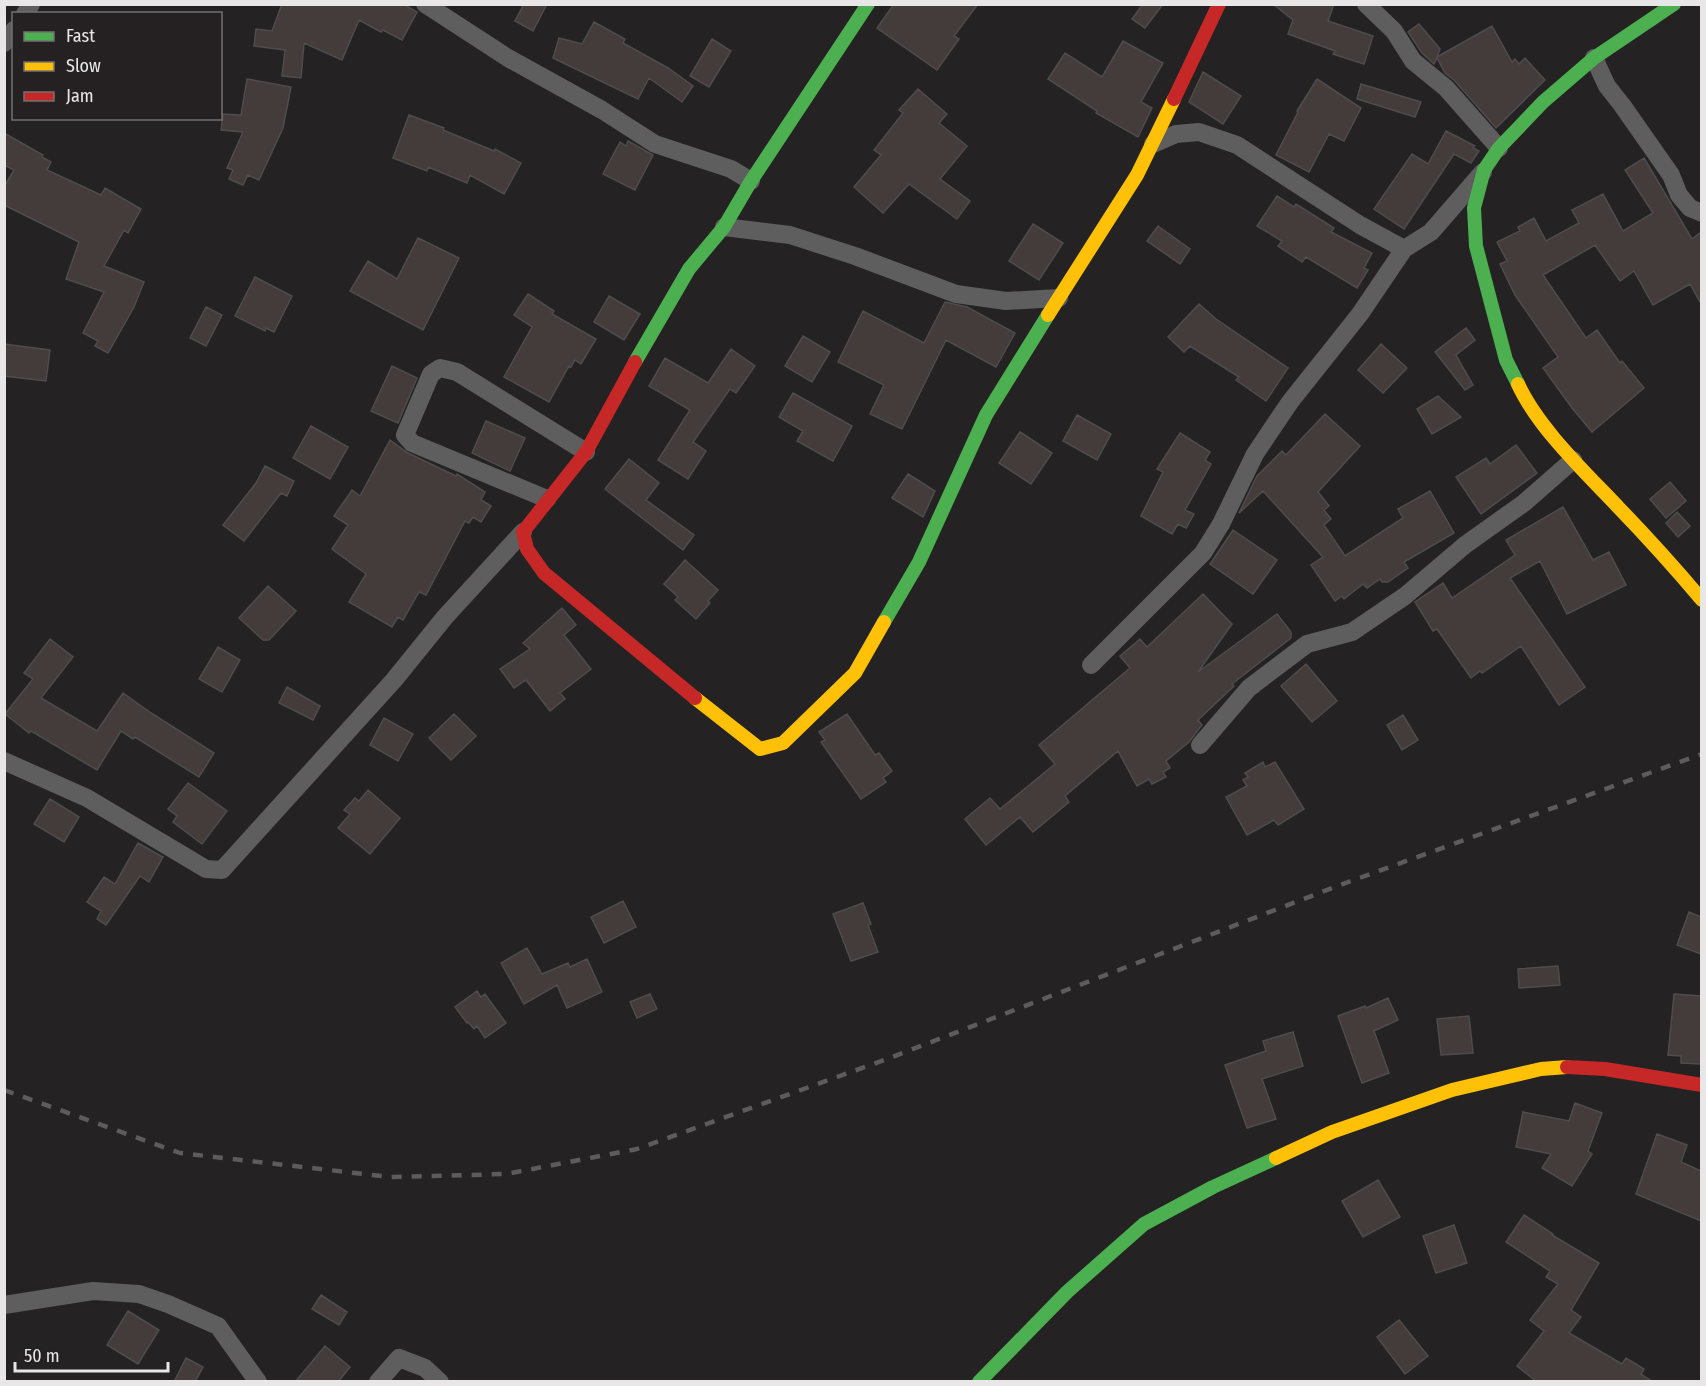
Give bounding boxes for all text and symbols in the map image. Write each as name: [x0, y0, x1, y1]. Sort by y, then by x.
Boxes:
legend: [12, 12, 222, 120]
text: Fast: [66, 25, 95, 47]
text: Slow: [66, 55, 101, 77]
text: Jam: [66, 85, 94, 107]
scale bar: [15, 1335, 168, 1373]
text: 50 m: [24, 1345, 60, 1367]

